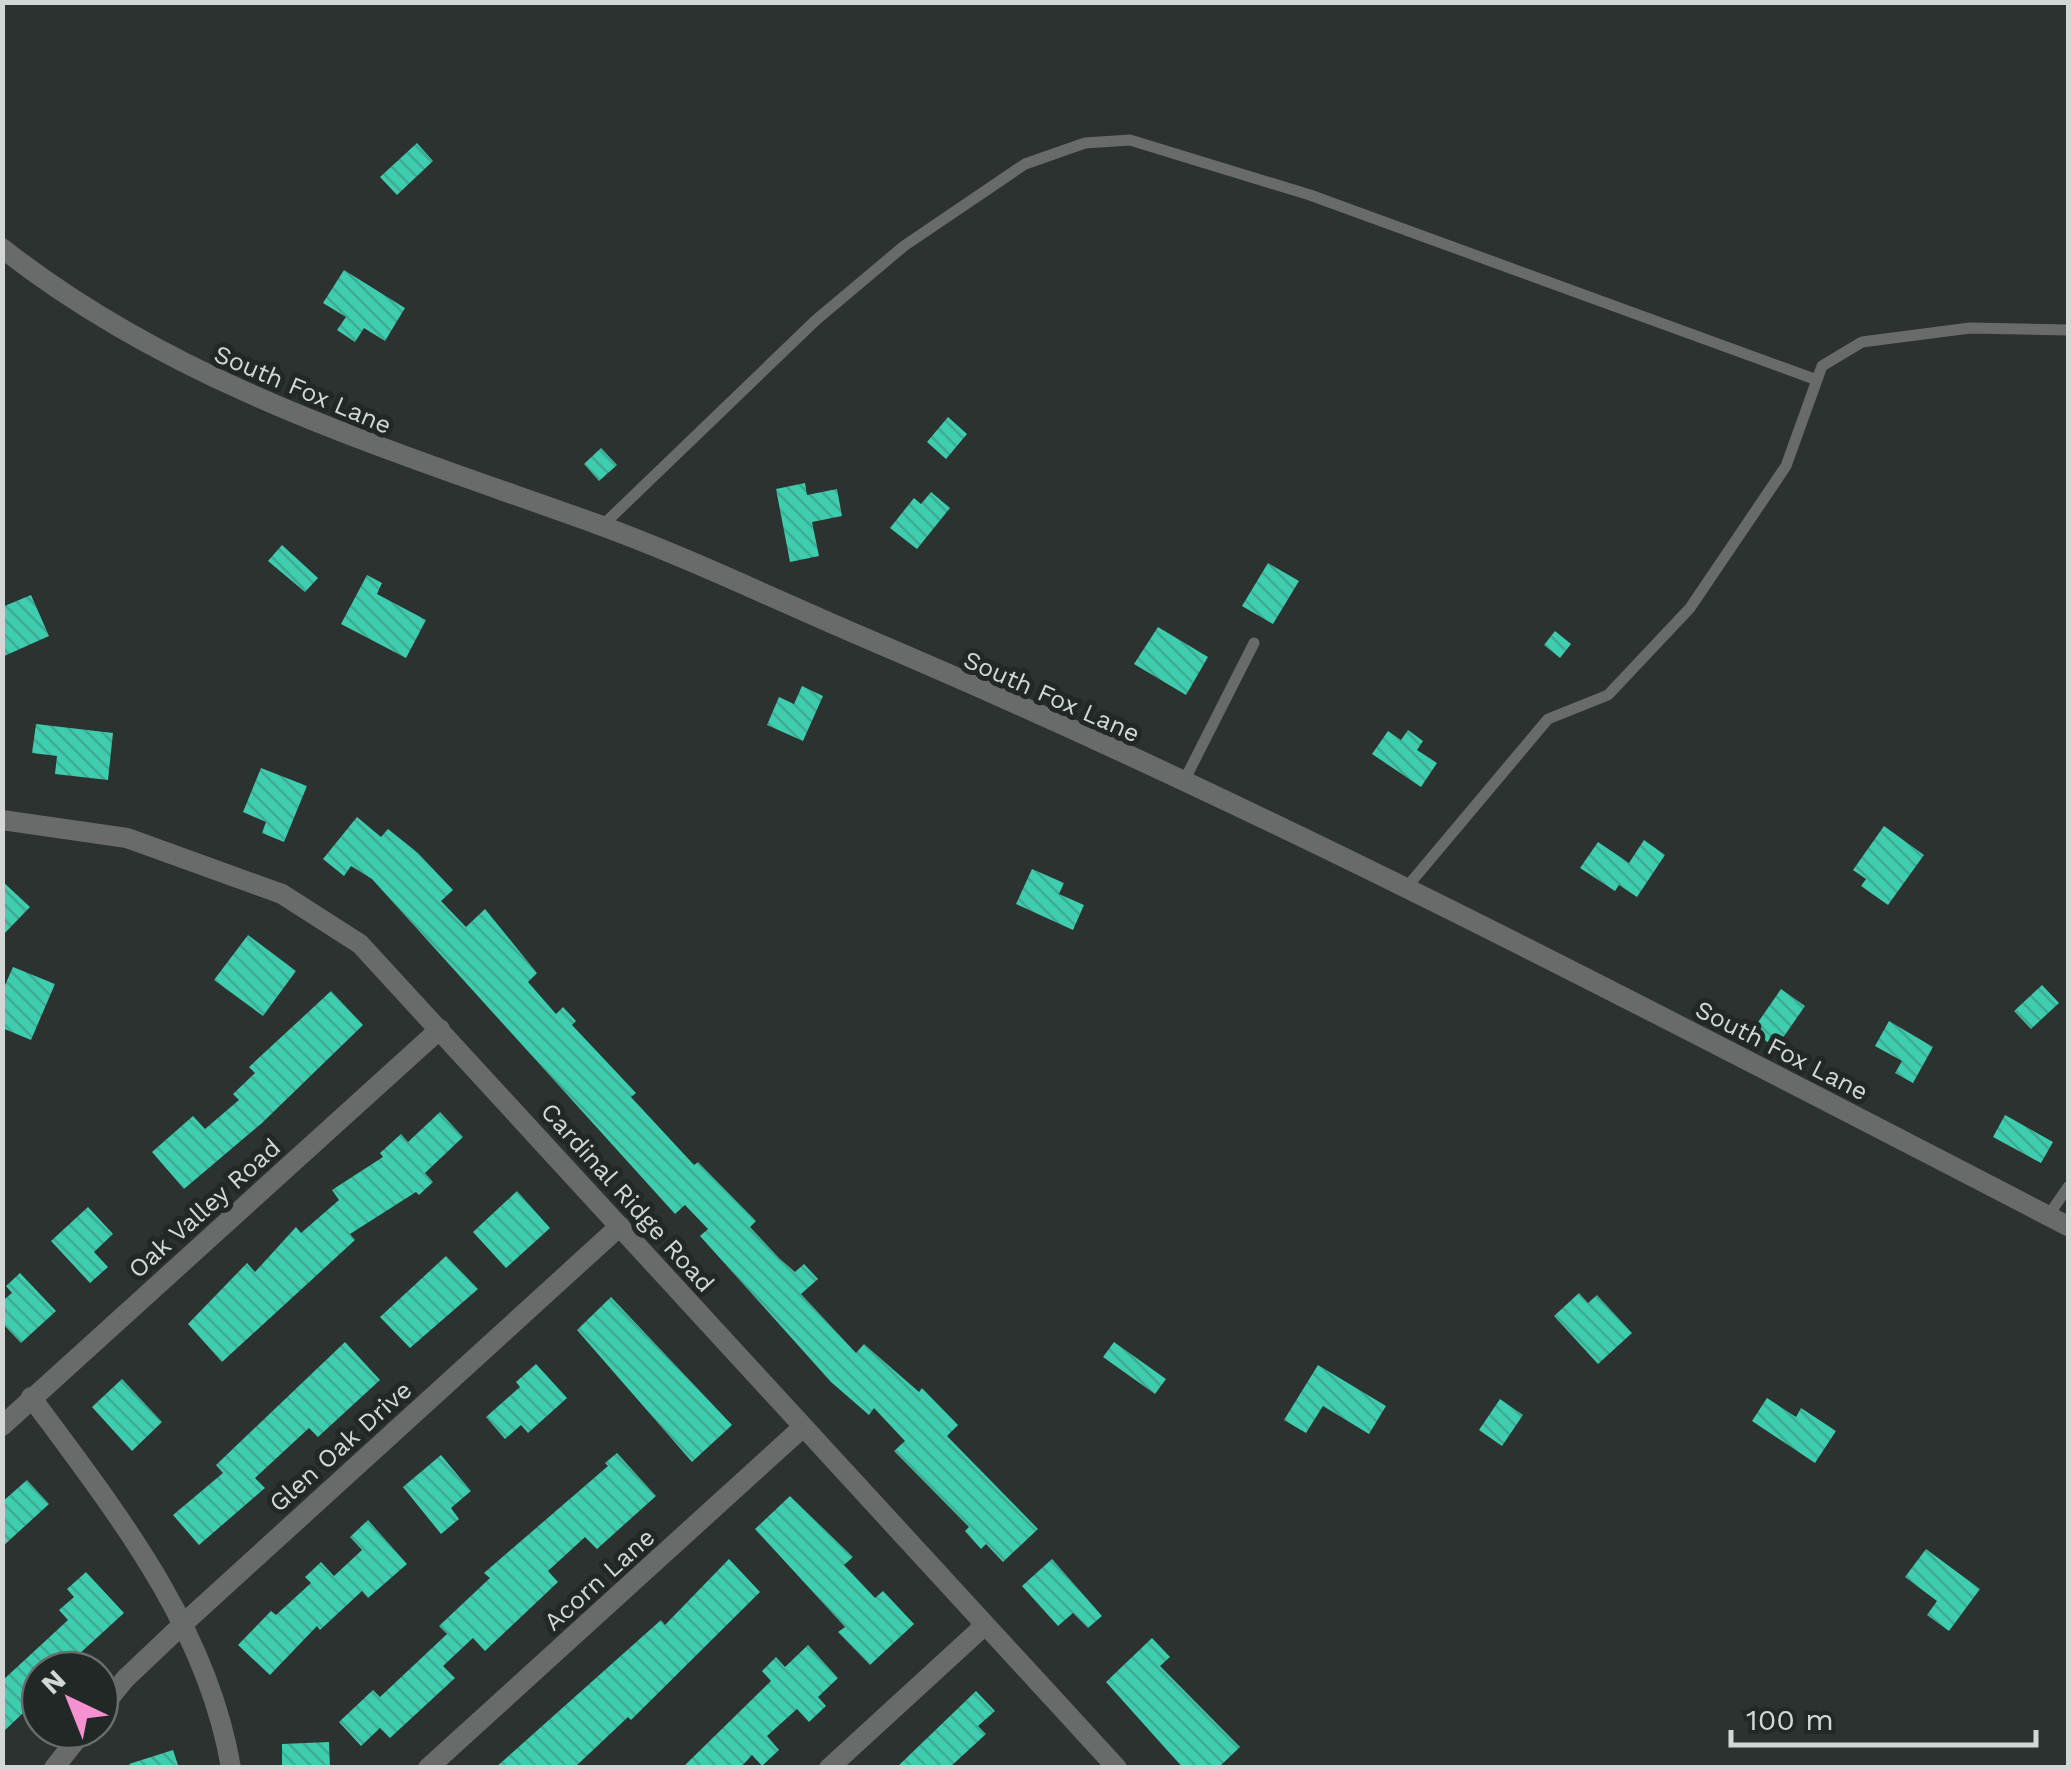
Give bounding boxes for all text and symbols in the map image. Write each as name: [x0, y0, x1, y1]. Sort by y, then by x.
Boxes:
street label: South Fox Lane: [210, 339, 396, 440]
street label: South Fox Lane: [959, 645, 1144, 748]
street label: South Fox Lane: [1691, 994, 1873, 1106]
street label: Cardinal Ridge Road: [535, 1097, 720, 1298]
street label: Oak Valley Road: [123, 1133, 286, 1284]
street label: Glen Oak Drive: [263, 1375, 417, 1518]
street label: Acorn Lane: [538, 1522, 660, 1636]
north arrow: [20, 1650, 120, 1750]
text: N: [34, 1663, 72, 1701]
scale bar: [1731, 1685, 2036, 1747]
text: 100 m: [1746, 1702, 1834, 1737]

